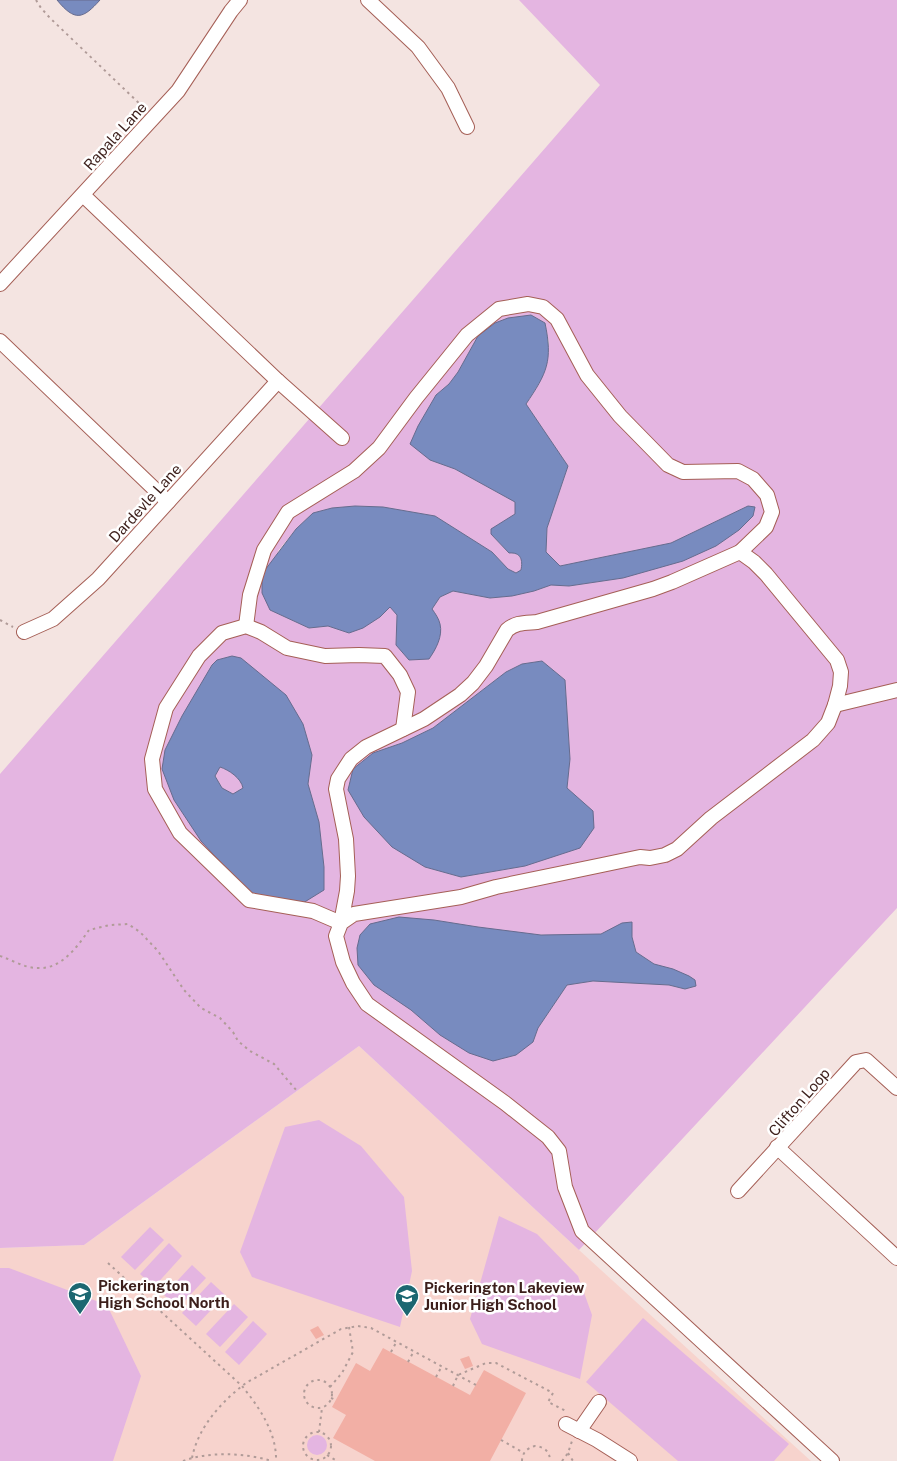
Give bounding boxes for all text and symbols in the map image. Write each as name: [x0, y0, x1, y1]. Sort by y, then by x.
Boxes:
street label: Rapala Lane: [80, 98, 150, 174]
street label: Dardevle Lane: [105, 460, 185, 546]
street label: Clifton Loop: [765, 1064, 833, 1140]
place label: Pickerington High School North: [98, 1277, 230, 1311]
place label: Pickerington Lakeview Junior High School: [424, 1279, 585, 1313]
school or university icon: Pickerington High School North: [67, 1281, 93, 1315]
school or university icon: Pickerington Lakeview Junior High School: [394, 1283, 420, 1317]

